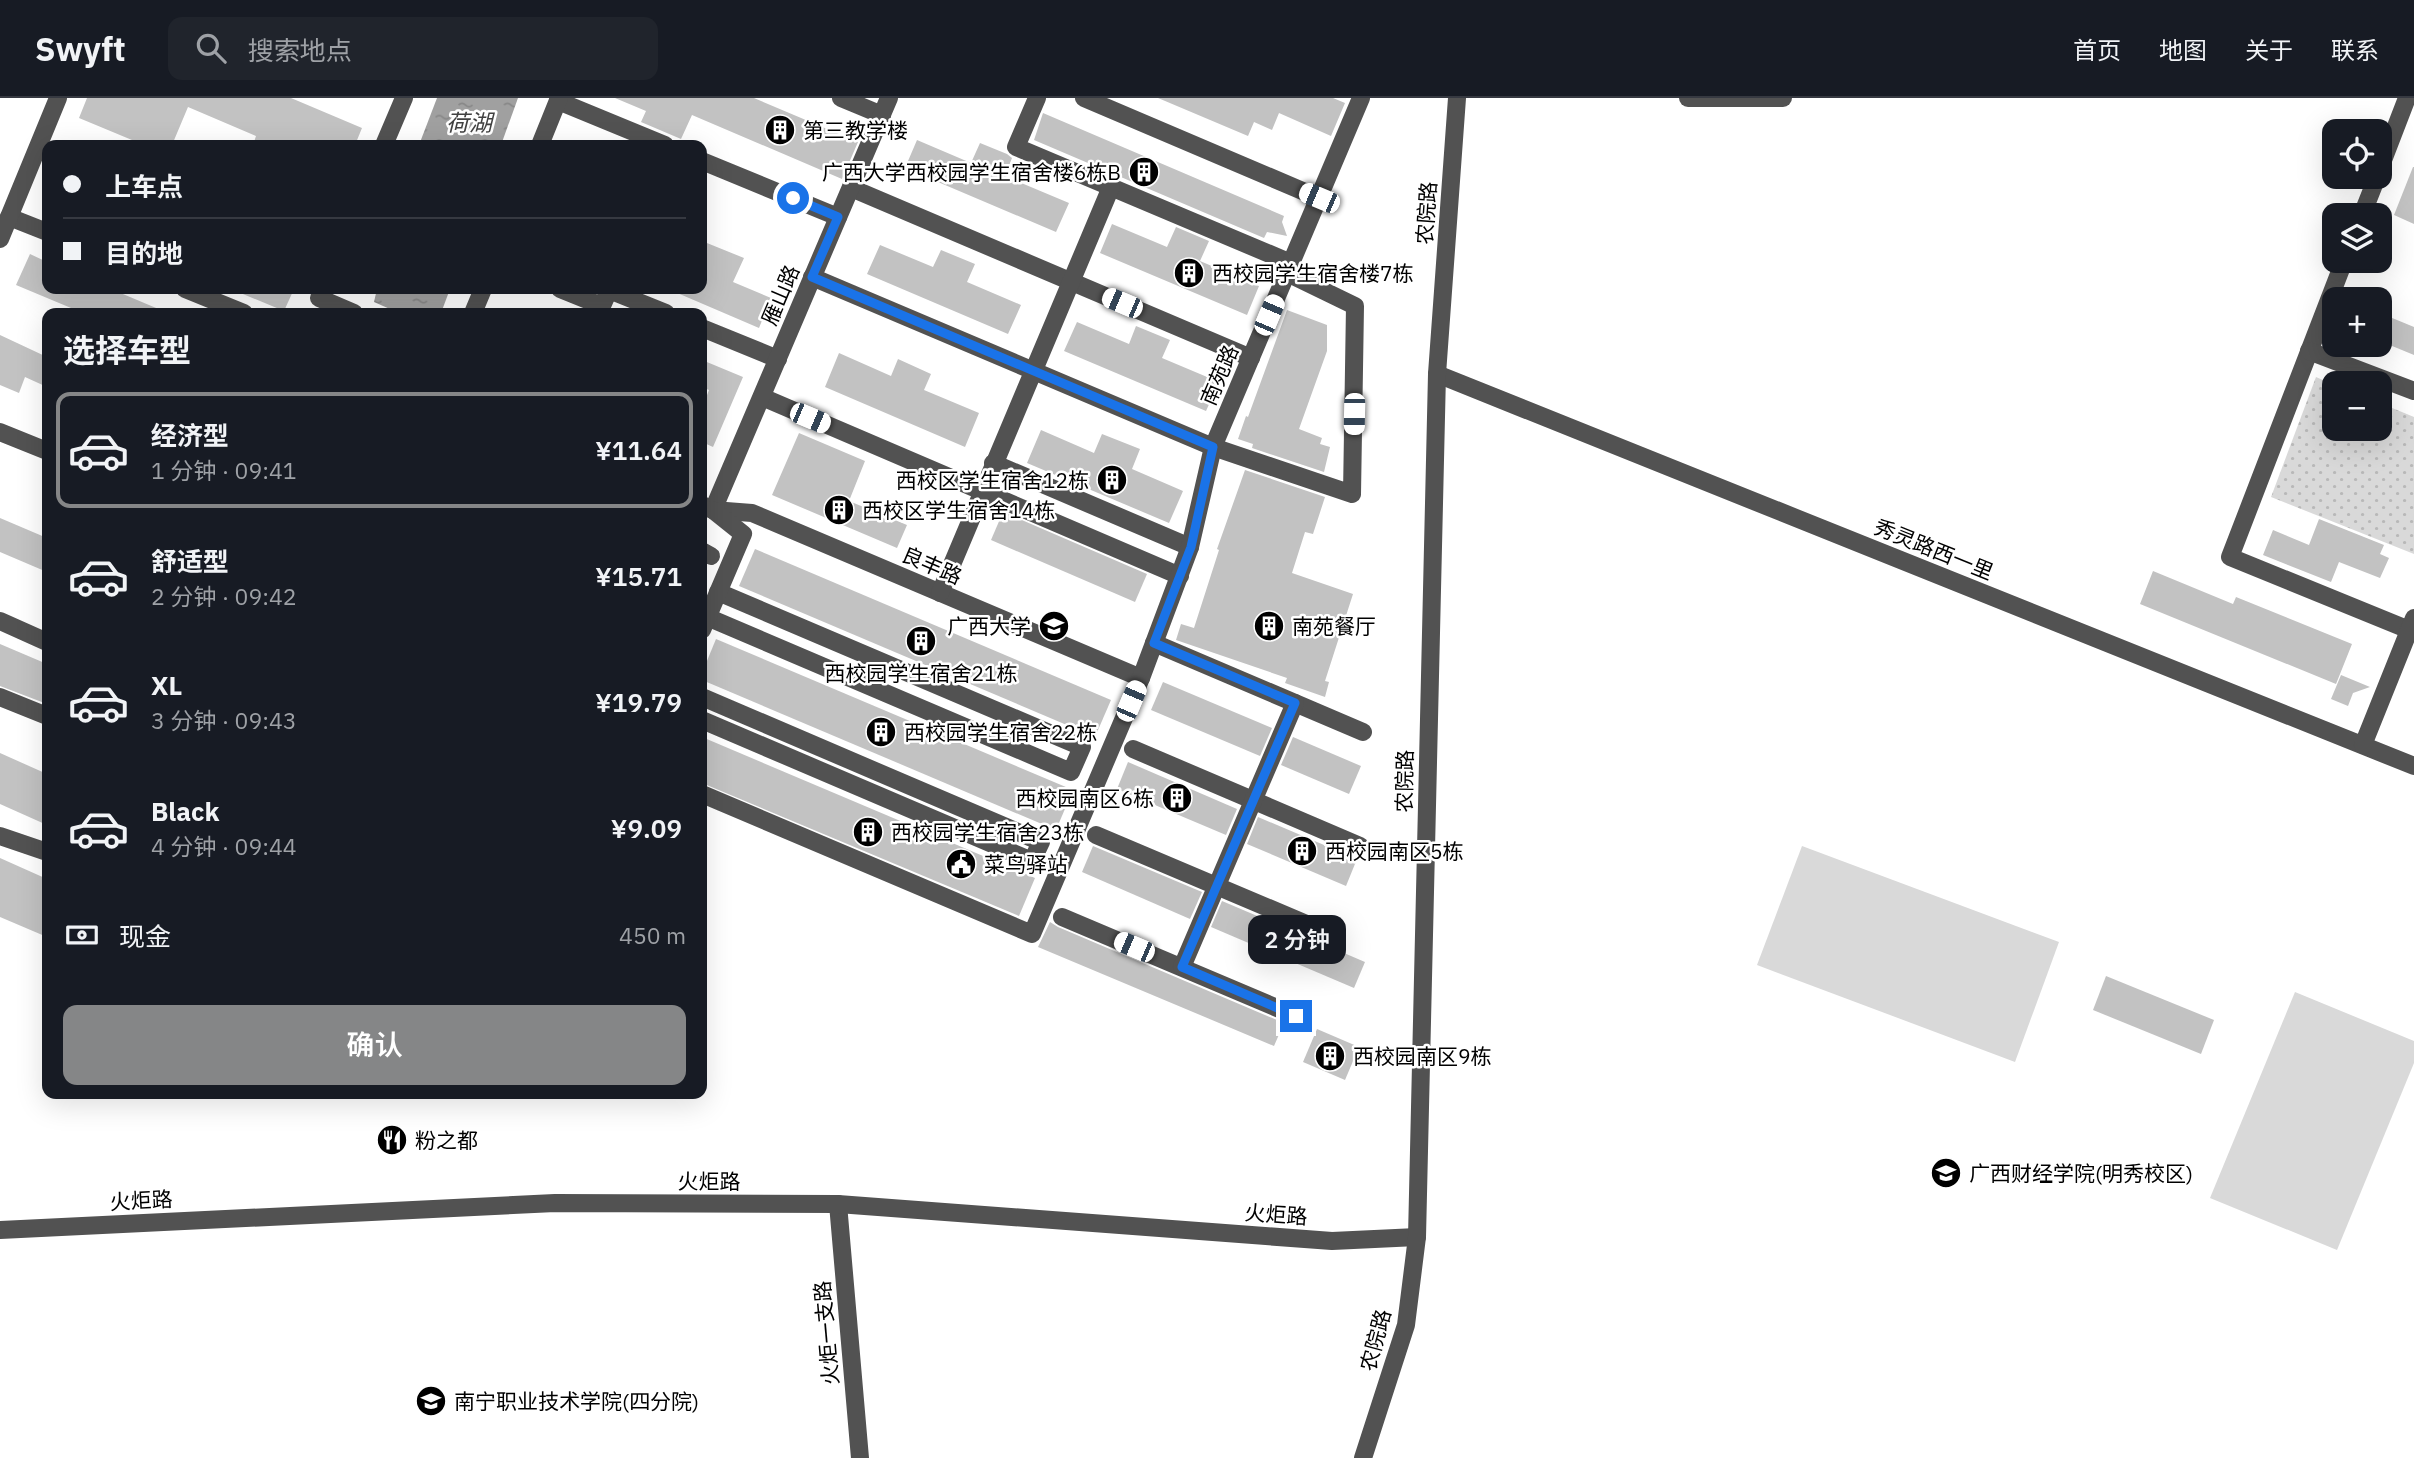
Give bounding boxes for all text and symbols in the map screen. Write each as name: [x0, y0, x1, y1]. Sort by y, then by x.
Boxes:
search box: [168, 17, 658, 80]
text: Swyft: [35, 27, 126, 70]
icon: search: [192, 29, 230, 67]
text: 搜索地点: [248, 33, 352, 67]
text: 首页: [2073, 34, 2121, 66]
text: 地图: [2159, 34, 2207, 66]
text: 关于: [2245, 34, 2293, 66]
text: 联系: [2331, 34, 2379, 66]
water label: 荷湖: [446, 107, 495, 137]
building icon: 第三教学楼: [763, 113, 797, 147]
place label: 第三教学楼: [803, 116, 908, 144]
map controls: [2322, 119, 2392, 441]
button: locate: [2322, 119, 2392, 189]
building icon: 广西大学西校园学生宿舍楼6栋B: [1127, 155, 1161, 189]
place label: 广西大学西校园学生宿舍楼6栋B: [822, 158, 1121, 186]
text: 上车点: [105, 169, 183, 203]
car: [1296, 180, 1343, 216]
street label: 农院路: [1410, 181, 1442, 245]
route start: [777, 182, 809, 214]
button: layers: [2322, 203, 2392, 273]
text: 目的地: [105, 236, 183, 270]
building icon: 西校园学生宿舍楼7栋: [1172, 256, 1206, 290]
place label: 西校园学生宿舍楼7栋: [1212, 259, 1414, 287]
street label: 雁山路: [755, 261, 805, 329]
car: [1099, 285, 1146, 321]
button: +: [2322, 287, 2392, 357]
car: [1252, 292, 1287, 338]
text: 选择车型: [63, 329, 191, 371]
street label: 南苑路: [1194, 341, 1244, 409]
button: −: [2322, 371, 2392, 441]
car: [1344, 393, 1365, 435]
car: [787, 400, 834, 436]
text: 经济型: [151, 418, 229, 452]
icon: car: [67, 419, 130, 482]
text: ¥11.64: [595, 433, 682, 467]
text: 1 分钟 · 09:41: [151, 455, 297, 485]
building icon: 西校区学生宿舍12栋: [1095, 463, 1129, 497]
place label: 西校区学生宿舍12栋: [896, 466, 1089, 494]
building icon: 西校区学生宿舍14栋: [822, 493, 856, 527]
place label: 西校区学生宿舍14栋: [862, 496, 1055, 524]
street label: 秀灵路西一里: [1870, 512, 1998, 586]
street label: 良丰路: [898, 540, 966, 590]
text: 舒适型: [151, 544, 229, 578]
icon: car: [67, 545, 130, 608]
text: ¥15.71: [595, 559, 682, 593]
text: 2 分钟 · 09:42: [151, 581, 297, 611]
school or university icon: 广西大学: [1037, 609, 1071, 643]
building icon: 南苑餐厅: [1252, 609, 1286, 643]
place label: 广西大学: [947, 612, 1031, 640]
place label: 南苑餐厅: [1292, 612, 1376, 640]
building icon: 西校园学生宿舍21栋: [904, 624, 938, 658]
place label: 西校园学生宿舍21栋: [824, 659, 1018, 687]
text: XL: [151, 668, 182, 702]
icon: car: [67, 671, 130, 734]
car: [1114, 678, 1149, 724]
text: ¥19.79: [595, 685, 682, 719]
text: 3 分钟 · 09:43: [151, 705, 297, 735]
building icon: 西校园学生宿舍22栋: [864, 715, 898, 749]
place label: 西校园学生宿舍22栋: [904, 718, 1097, 746]
street label: 农院路: [1389, 749, 1419, 813]
building icon: 西校园南区6栋: [1160, 781, 1194, 815]
place label: 西校园南区6栋: [1015, 784, 1154, 812]
text: Black: [151, 794, 219, 828]
icon: car: [67, 797, 130, 860]
text: ¥9.09: [611, 811, 682, 845]
building icon: 西校园学生宿舍23栋: [851, 815, 885, 849]
place label: 西校园学生宿舍23栋: [891, 818, 1084, 846]
text: 4 分钟 · 09:44: [151, 831, 297, 861]
building icon: 西校园南区5栋: [1285, 834, 1319, 868]
place label: 西校园南区5栋: [1325, 837, 1464, 865]
public building icon: 菜鸟驿站: [944, 847, 978, 881]
place label: 菜鸟驿站: [984, 850, 1068, 878]
callout: 2 分钟: [1247, 914, 1345, 964]
icon: cash: [63, 916, 101, 954]
text: 现金: [119, 919, 171, 953]
text: 450 m: [619, 920, 686, 950]
text: 2 分钟: [1264, 924, 1330, 954]
car: [1111, 929, 1158, 965]
route end: [1280, 1000, 1312, 1032]
button: 确认: [63, 1005, 686, 1085]
building icon: 西校园南区9栋: [1313, 1039, 1347, 1073]
place label: 西校园南区9栋: [1353, 1042, 1492, 1070]
restaurant icon: 粉之都: [375, 1123, 409, 1157]
place label: 粉之都: [415, 1126, 478, 1154]
school or university icon: 广西财经学院(明秀校区): [1929, 1156, 1963, 1190]
place label: 广西财经学院(明秀校区): [1969, 1159, 2193, 1187]
street label: 火炬路: [678, 1167, 741, 1195]
street label: 火炬路: [109, 1184, 173, 1216]
street label: 火炬路: [1244, 1198, 1308, 1230]
street label: 火炬一支路: [807, 1279, 845, 1387]
street label: 农院路: [1353, 1306, 1397, 1374]
school or university icon: 南宁职业技术学院(四分院): [414, 1384, 448, 1418]
place label: 南宁职业技术学院(四分院): [454, 1387, 699, 1415]

